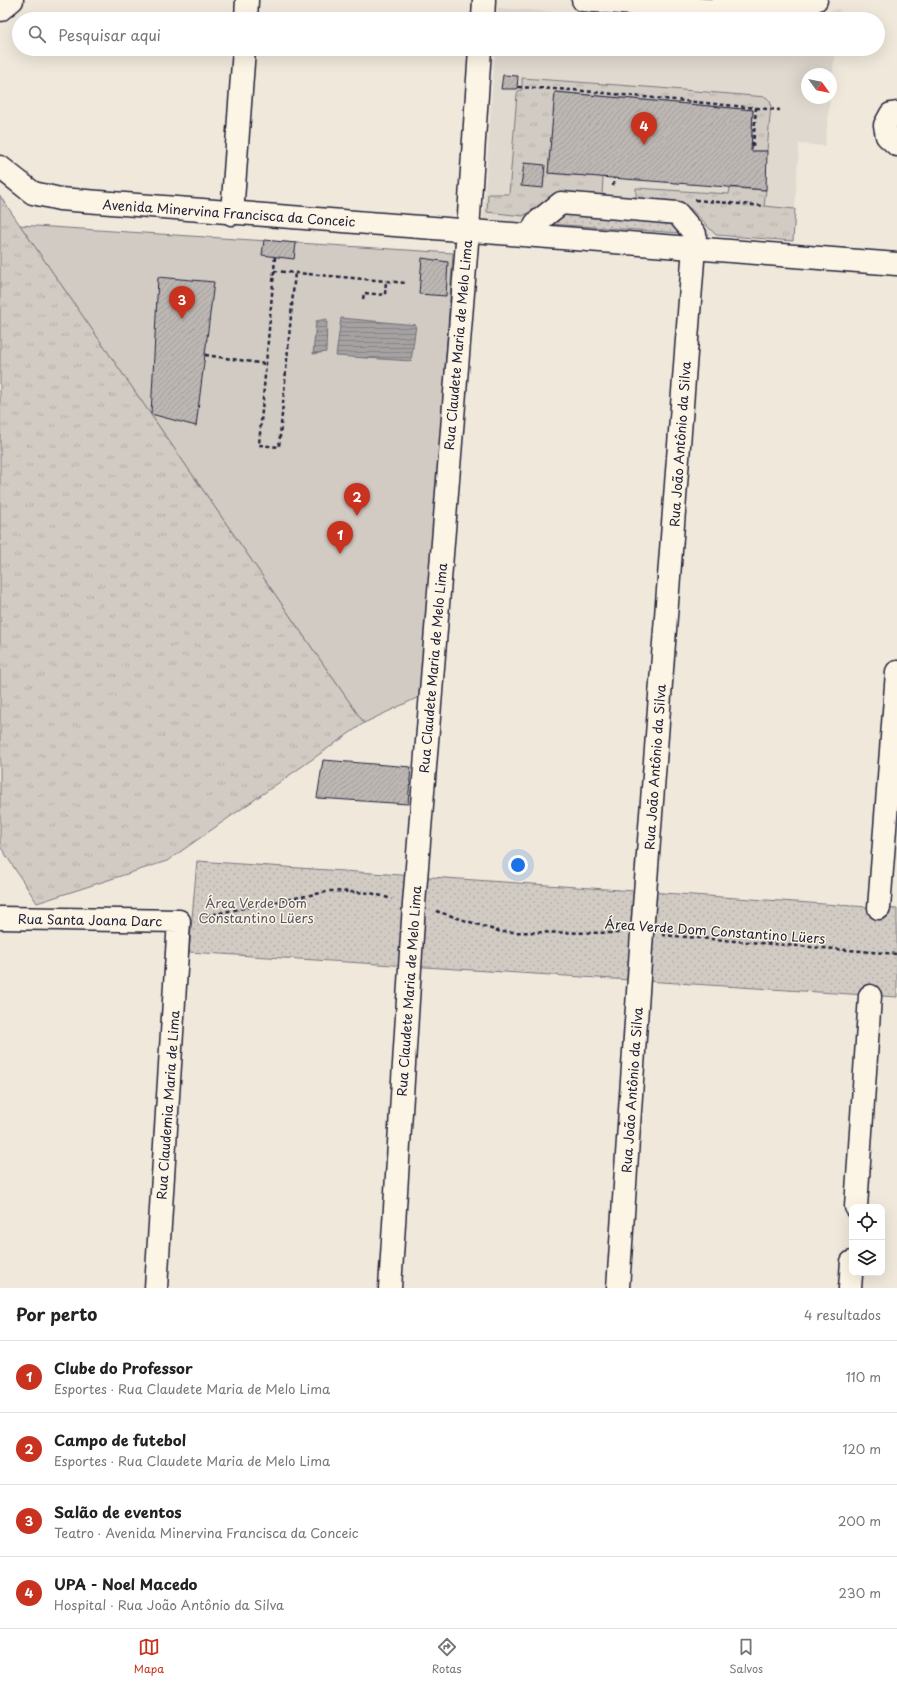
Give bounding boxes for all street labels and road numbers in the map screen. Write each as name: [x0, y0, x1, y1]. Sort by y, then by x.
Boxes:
street label: Avenida Minervina Francisca da Conceic: [102, 194, 356, 231]
street label: Rua Claudete Maria de Melo Lima: [439, 238, 476, 451]
street label: Rua João Antônio da Silva: [664, 360, 695, 527]
street label: Rua Claudete Maria de Melo Lima: [414, 561, 451, 774]
street label: Rua João Antônio da Silva: [639, 683, 670, 850]
street label: Rua Claudete Maria de Melo Lima: [392, 884, 425, 1097]
street label: Rua Santa Joana Darc: [18, 909, 163, 930]
street label: Área Verde Dom Constantino Lüers: [604, 913, 826, 948]
street label: Rua João Antônio da Silva: [616, 1006, 647, 1173]
street label: Rua Claudemia Maria de Lima: [151, 1009, 184, 1200]

